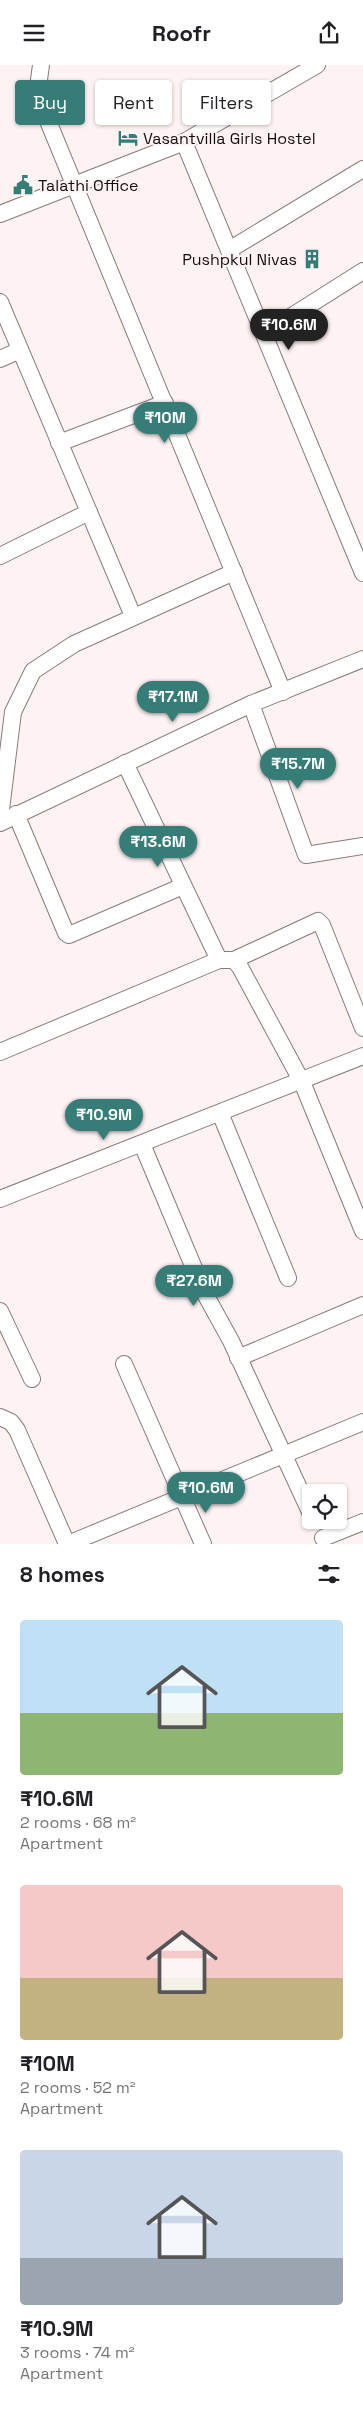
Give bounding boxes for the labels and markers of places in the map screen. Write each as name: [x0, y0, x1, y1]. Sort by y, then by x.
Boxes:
hotel icon: Vasantvilla Girls Hostel: [117, 127, 139, 149]
place label: Vasantvilla Girls Hostel: [143, 128, 316, 149]
public building icon: Talathi Office: [12, 174, 34, 196]
place label: Talathi Office: [38, 175, 139, 196]
building icon: Pushpkul Nivas: [301, 248, 323, 270]
place label: Pushpkul Nivas: [182, 249, 297, 270]
pin: ₹10.6M: [248, 309, 330, 351]
pin: ₹10M: [135, 401, 195, 444]
pin: ₹17.1M: [132, 681, 214, 723]
pin: ₹15.7M: [257, 747, 339, 790]
pin: ₹13.6M: [117, 825, 199, 868]
pin: ₹10.9M: [63, 1099, 145, 1141]
pin: ₹27.6M: [153, 1265, 235, 1307]
pin: ₹10.6M: [165, 1471, 247, 1514]

